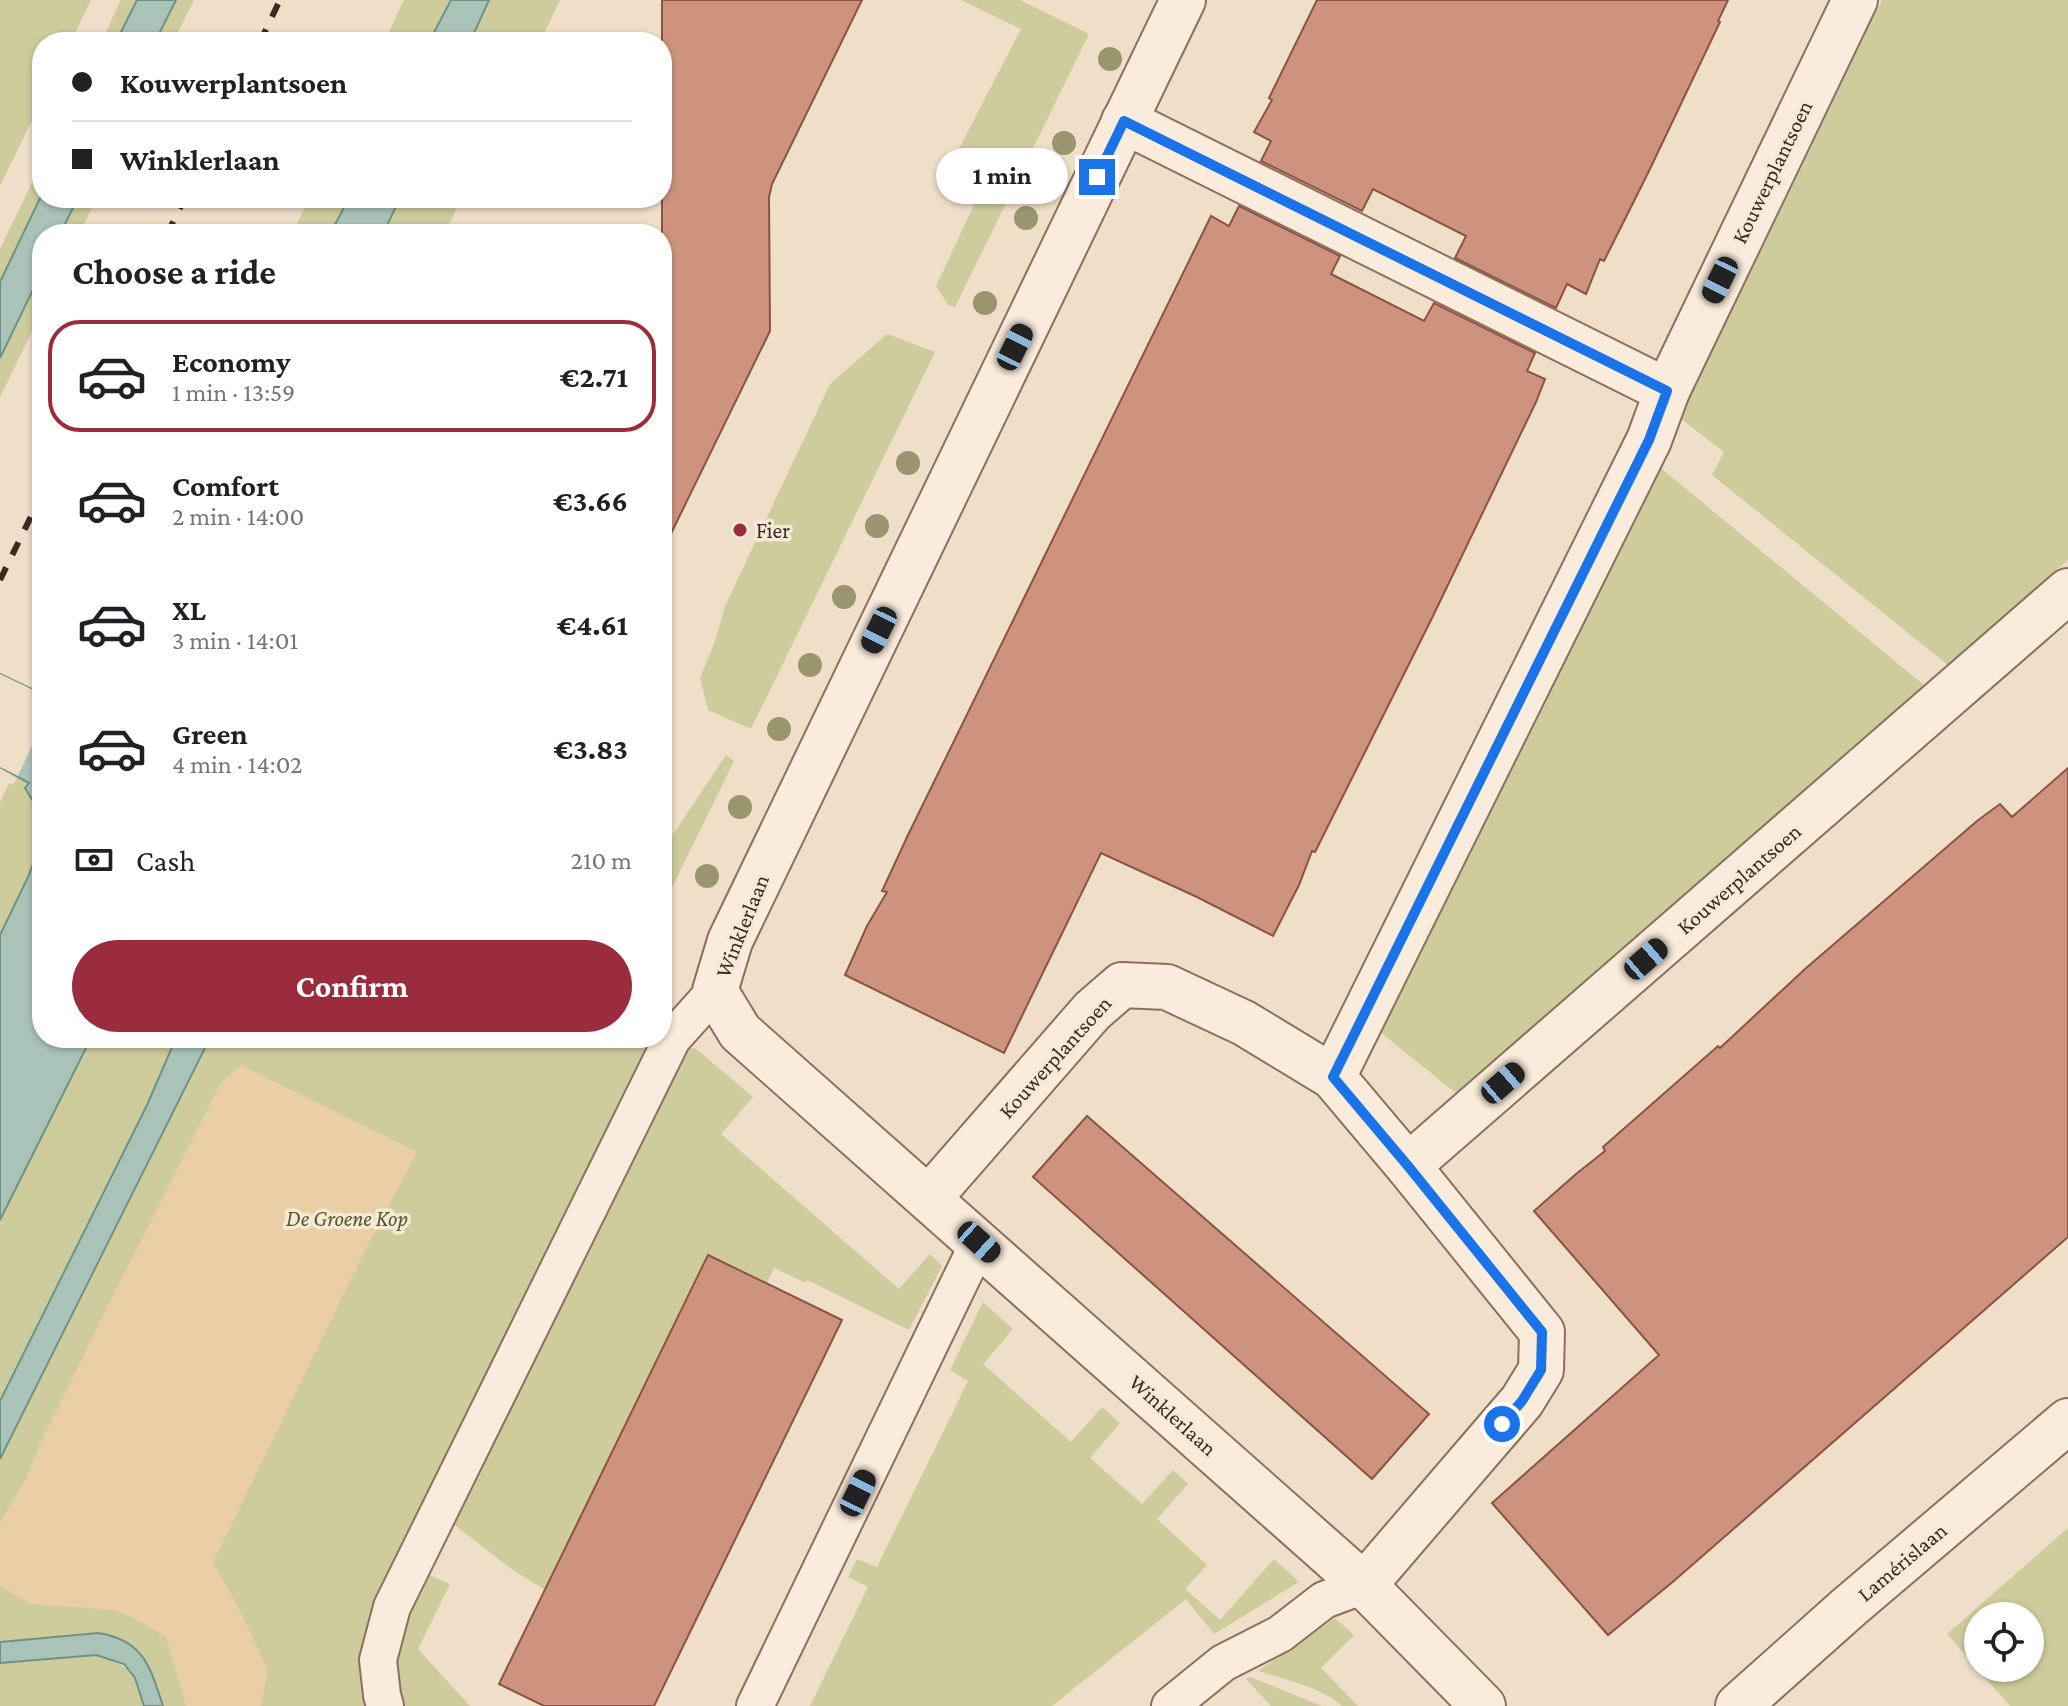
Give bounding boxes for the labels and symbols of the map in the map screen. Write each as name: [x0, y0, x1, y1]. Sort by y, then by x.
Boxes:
street label: Kouwerplantsoen: [1727, 96, 1817, 248]
callout: 1 min: [937, 149, 1069, 205]
route end: [1079, 159, 1115, 195]
car: [1699, 253, 1741, 307]
car: [994, 320, 1036, 374]
place label: Fier: [756, 518, 790, 543]
marker: Fier: [731, 521, 749, 539]
car: [858, 603, 900, 657]
street label: Kouwerplantsoen: [1672, 818, 1806, 940]
street label: Winklerlaan: [710, 871, 774, 981]
car: [1620, 934, 1672, 984]
street label: Kouwerplantsoen: [994, 991, 1117, 1123]
car: [1477, 1058, 1529, 1108]
park label: De Groene Kop: [286, 1206, 408, 1231]
car: [953, 1217, 1005, 1267]
street label: Winklerlaan: [1124, 1369, 1222, 1461]
route start: [1484, 1406, 1520, 1442]
car: [837, 1466, 879, 1520]
street label: Lamérislaan: [1852, 1517, 1952, 1607]

